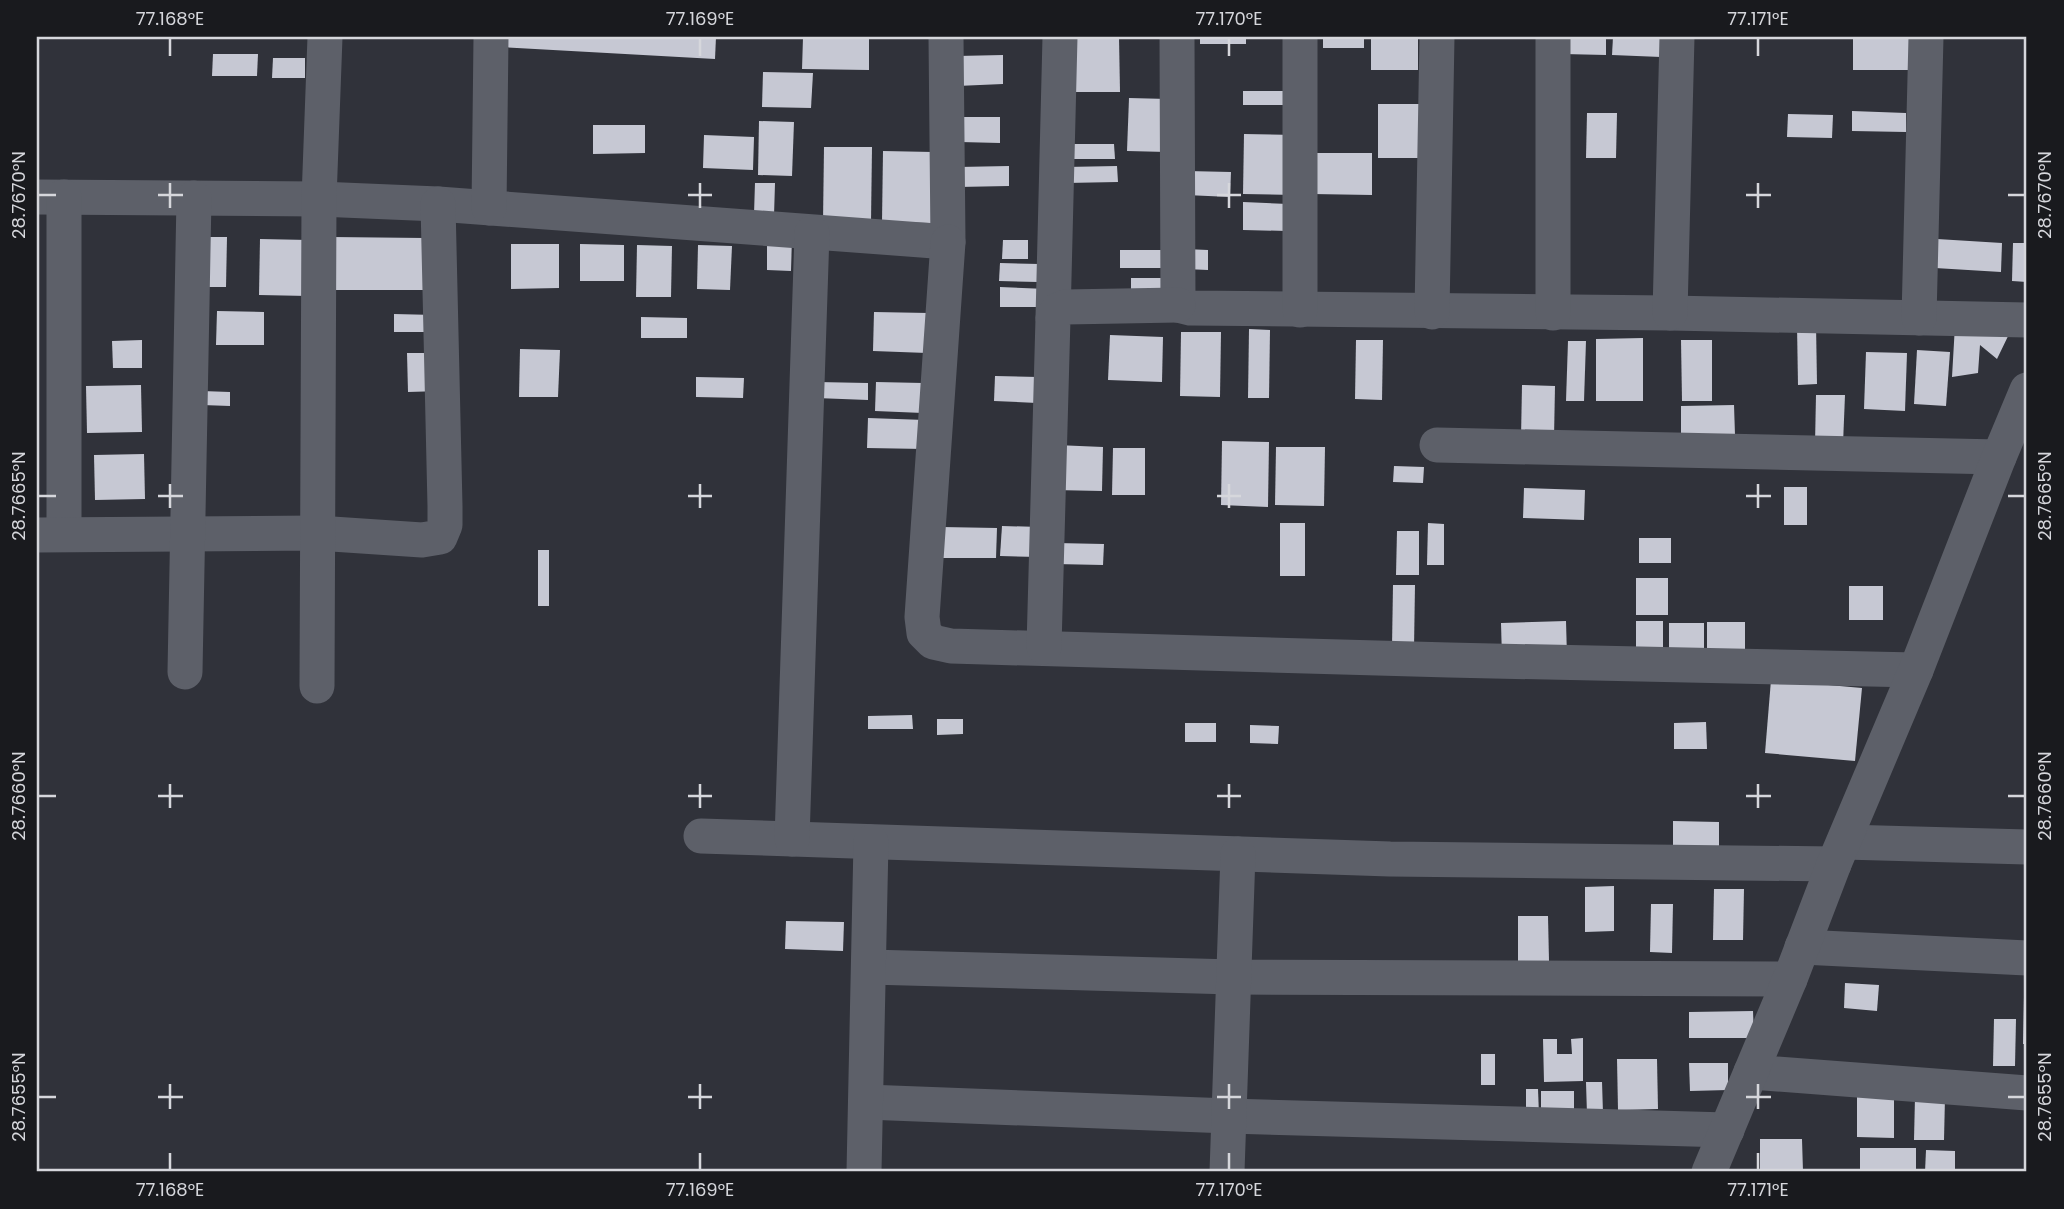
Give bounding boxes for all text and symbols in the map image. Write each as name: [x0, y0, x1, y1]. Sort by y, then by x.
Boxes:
text: 77.168°E: [136, 6, 204, 31]
text: 77.169°E: [666, 6, 734, 31]
text: 77.170°E: [1196, 6, 1262, 31]
text: 77.171°E: [1727, 6, 1789, 31]
text: 28.7670°N: [6, 151, 31, 239]
text: 28.7670°N: [2032, 151, 2057, 239]
text: 28.7665°N: [6, 451, 31, 541]
text: 28.7665°N: [2032, 451, 2057, 541]
text: 28.7660°N: [6, 751, 31, 841]
text: 28.7660°N: [2032, 751, 2057, 841]
text: 28.7655°N: [6, 1052, 31, 1142]
text: 28.7655°N: [2032, 1052, 2057, 1142]
text: 77.168°E: [136, 1177, 204, 1202]
text: 77.169°E: [666, 1177, 734, 1202]
text: 77.170°E: [1196, 1177, 1262, 1202]
text: 77.171°E: [1727, 1177, 1789, 1202]

